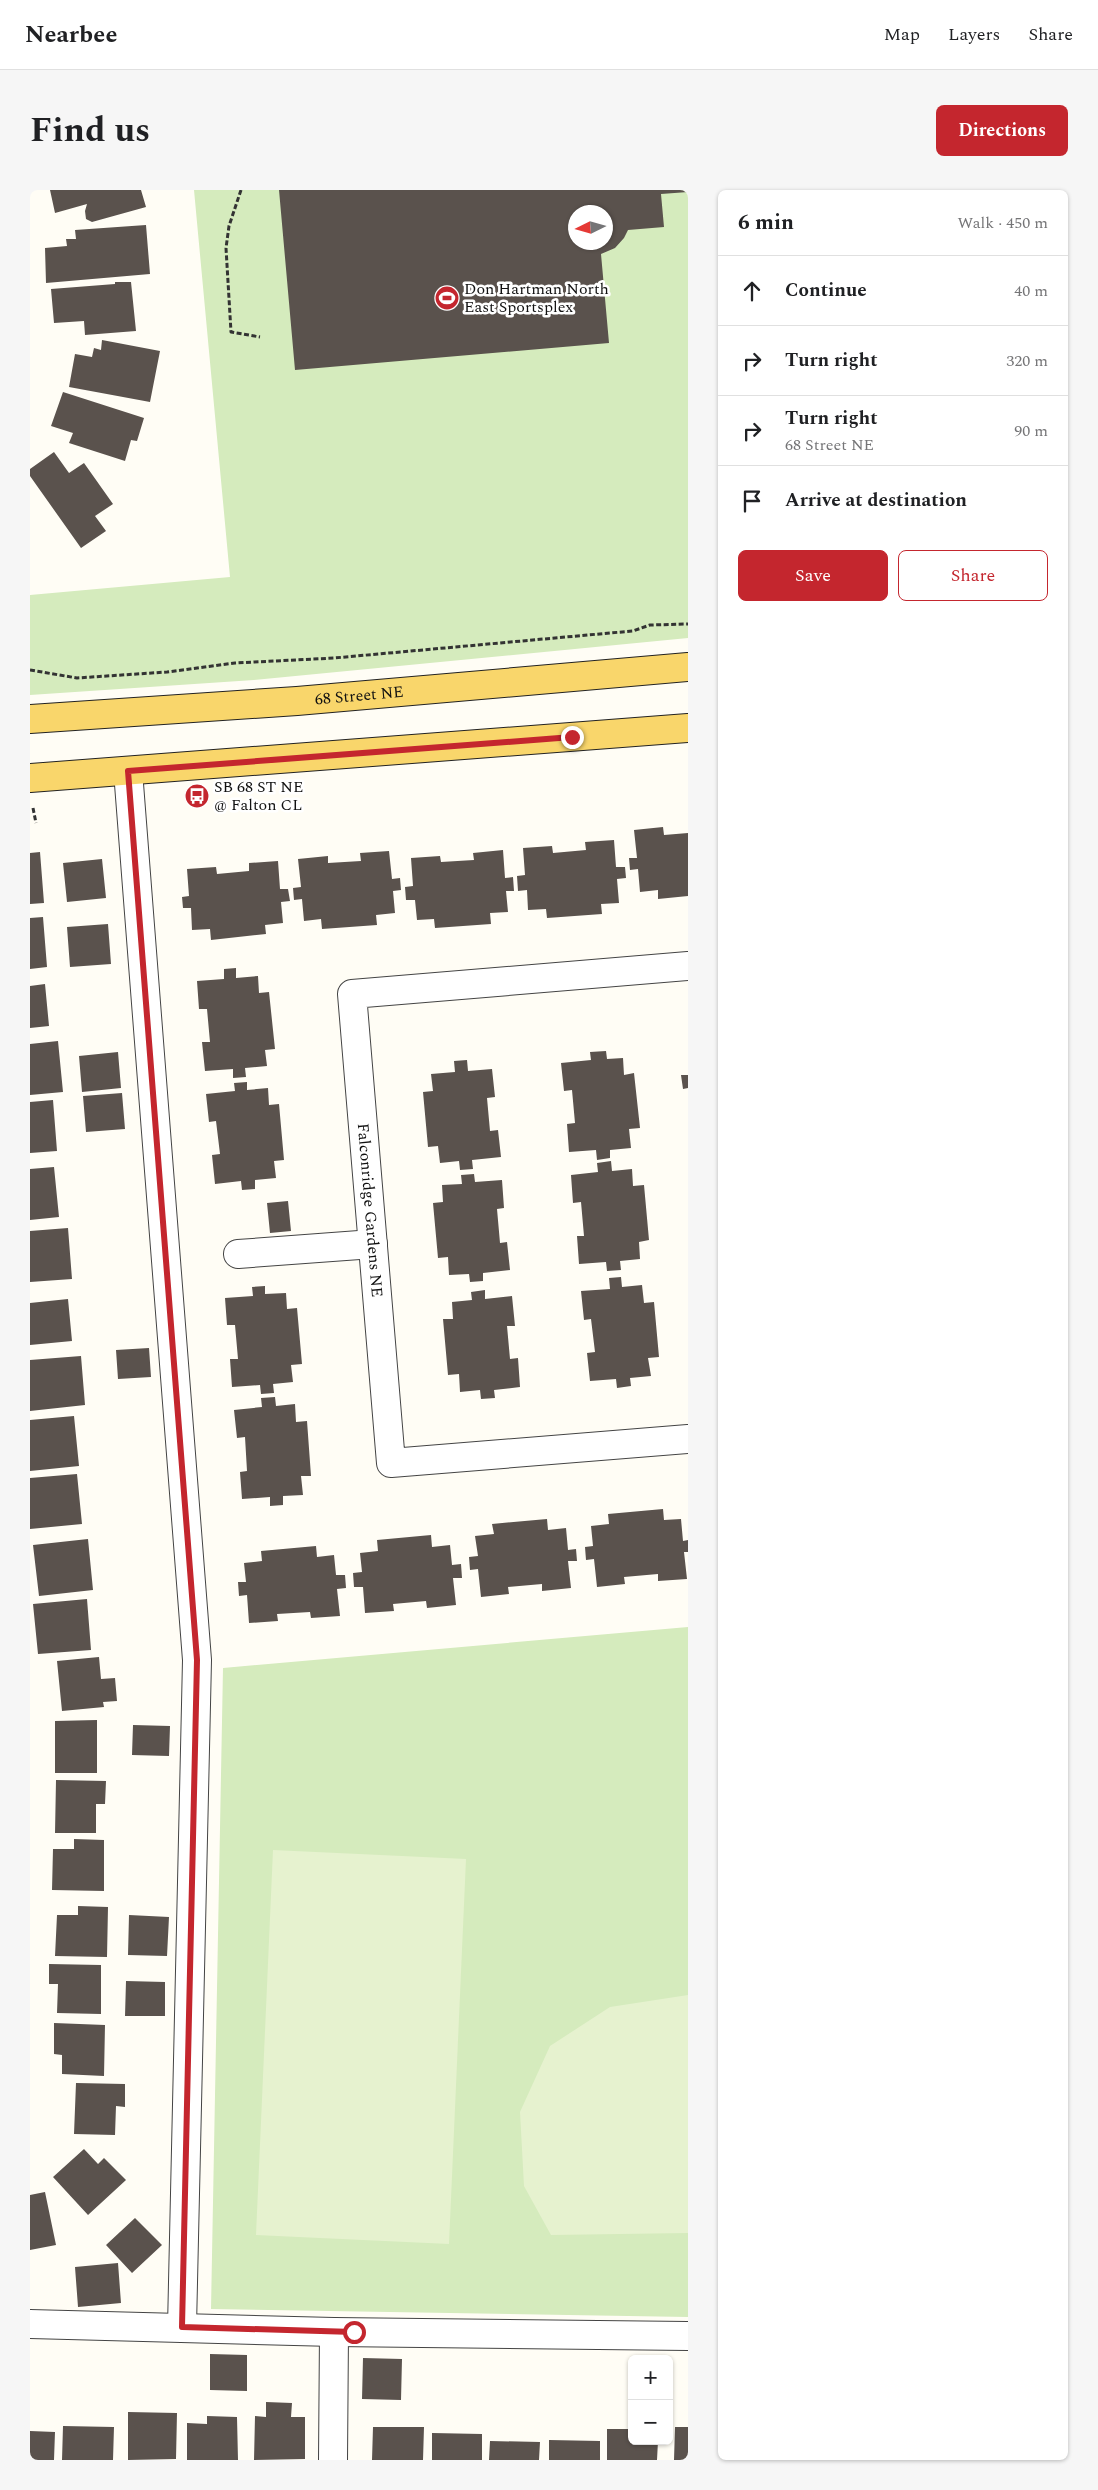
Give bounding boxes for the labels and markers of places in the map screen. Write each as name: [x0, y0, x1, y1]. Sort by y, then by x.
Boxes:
place label: Don Hartman North East Sportsplex: [464, 277, 609, 319]
sports icon: Don Hartman North East Sportsplex: [434, 285, 460, 311]
place label: SB 68 ST NE @ Falton CL: [214, 775, 303, 817]
bus stop icon: SB 68 ST NE @ Falton CL: [184, 783, 210, 809]

